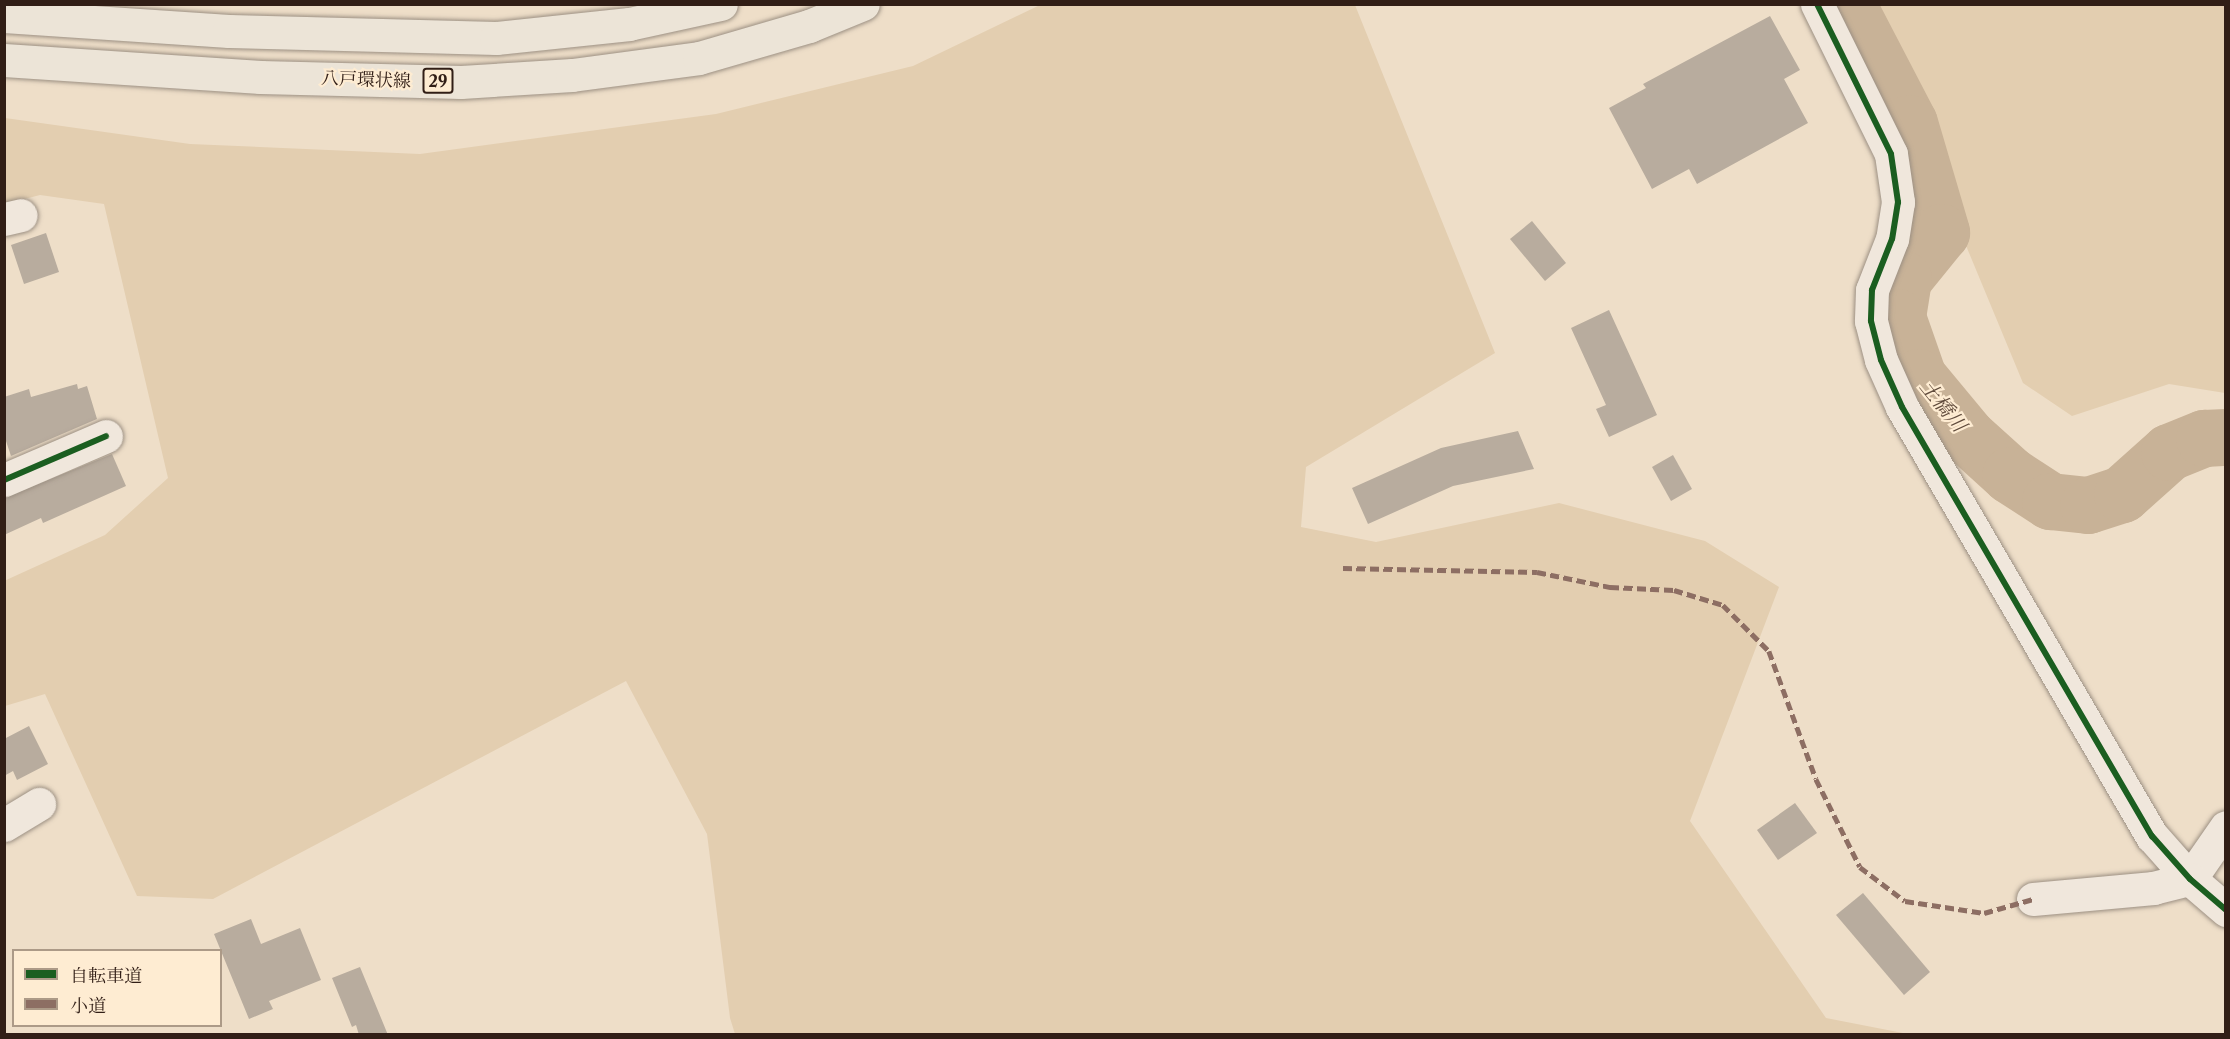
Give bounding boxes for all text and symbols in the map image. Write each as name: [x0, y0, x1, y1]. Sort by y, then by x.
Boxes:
street label: 八戸環状線: [321, 68, 411, 92]
road number: 29: [422, 68, 454, 94]
water label: 土橋川: [1915, 375, 1971, 437]
legend: [12, 949, 222, 1027]
text: 自転車道: [70, 965, 142, 987]
text: 小道: [70, 995, 106, 1017]

